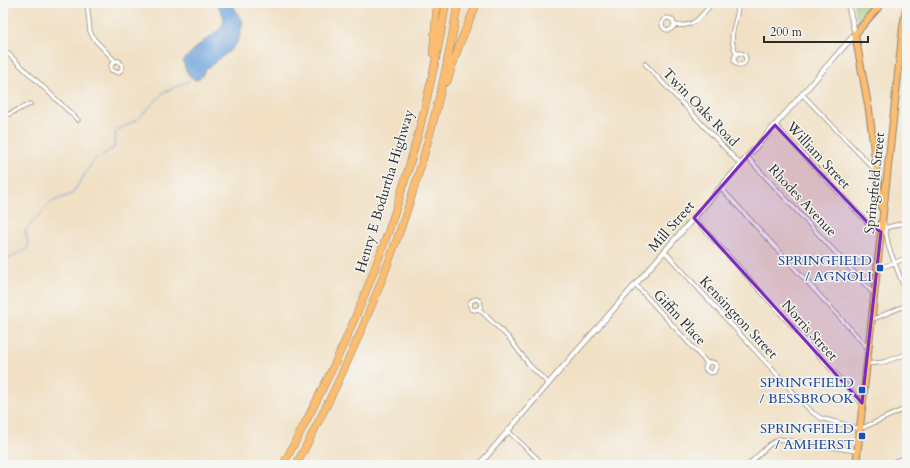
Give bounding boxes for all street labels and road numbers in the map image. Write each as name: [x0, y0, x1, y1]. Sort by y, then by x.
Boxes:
street label: Twin Oaks Road: [658, 64, 743, 151]
street label: Henry E Bodurtha Highway: [351, 107, 419, 275]
street label: William Street: [782, 117, 855, 194]
street label: Springfield Street: [860, 131, 889, 235]
street label: Rhodes Avenue: [764, 160, 841, 241]
street label: Mill Street: [644, 196, 699, 256]
street label: Kensington Street: [695, 272, 782, 363]
street label: Giffin Place: [649, 285, 710, 349]
street label: Norris Street: [777, 296, 842, 365]

